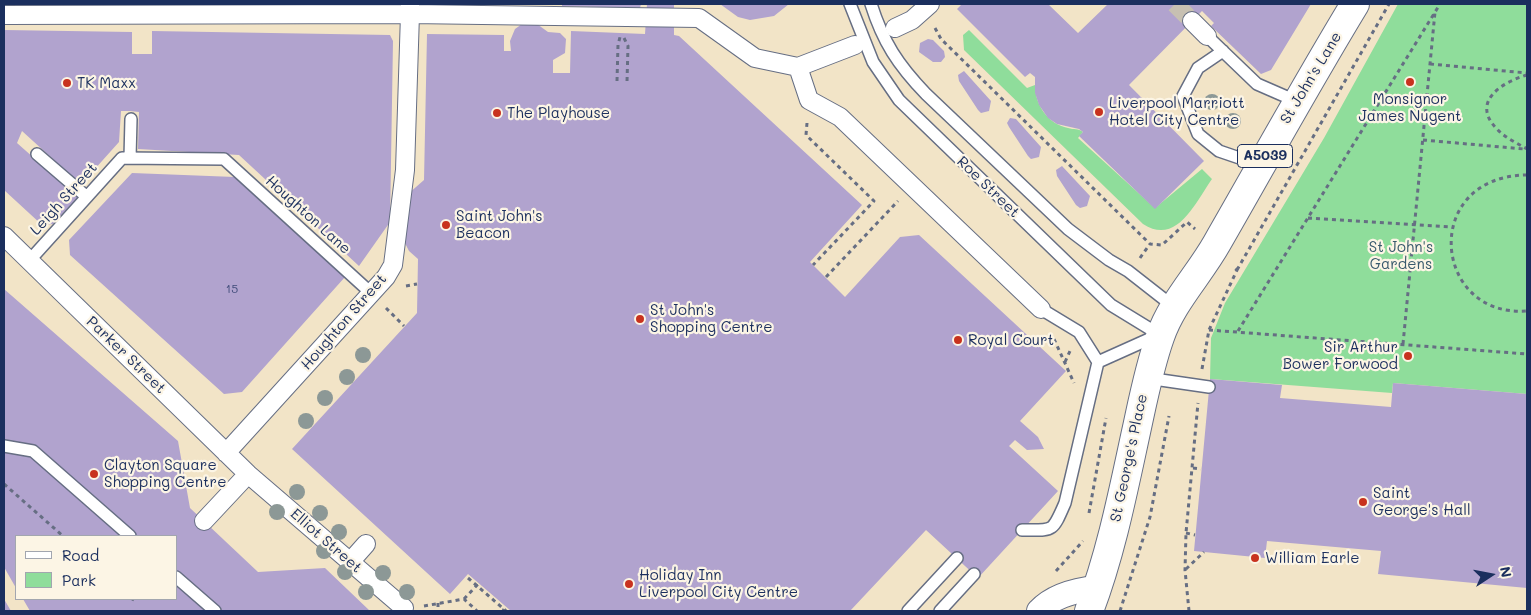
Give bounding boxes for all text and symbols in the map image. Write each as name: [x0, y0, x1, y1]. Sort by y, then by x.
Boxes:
street label: St John's Lane: [1277, 29, 1345, 127]
place label: TK Maxx: [77, 74, 136, 92]
marker: Monsignor James Nugent: [1404, 76, 1416, 88]
marker: TK Maxx: [61, 77, 73, 89]
place label: Monsignor James Nugent: [1358, 90, 1462, 125]
place label: Liverpool Marriott Hotel City Centre: [1109, 94, 1245, 129]
place label: The Playhouse: [507, 104, 610, 122]
marker: Liverpool Marriott Hotel City Centre: [1093, 106, 1105, 118]
marker: The Playhouse: [491, 107, 503, 119]
road number: A5039: [1238, 144, 1292, 168]
street label: Roe Street: [953, 153, 1023, 221]
street label: Leigh Street: [27, 159, 101, 239]
street label: Houghton Lane: [262, 172, 354, 258]
place label: Saint John's Beacon: [456, 207, 543, 242]
marker: Saint John's Beacon: [440, 219, 452, 231]
park label: St John's Gardens: [1369, 238, 1433, 273]
street label: Houghton Street: [297, 270, 391, 374]
house number: 15: [226, 282, 238, 296]
place label: St John's Shopping Centre: [650, 301, 772, 336]
street label: Parker Street: [83, 313, 169, 397]
marker: St John's Shopping Centre: [634, 313, 646, 325]
place label: Royal Court: [968, 331, 1054, 349]
marker: Royal Court: [952, 334, 964, 346]
place label: Sir Arthur Bower Forwood: [1283, 338, 1398, 373]
marker: Sir Arthur Bower Forwood: [1402, 350, 1414, 362]
street label: St George's Place: [1107, 392, 1151, 524]
place label: Clayton Square Shopping Centre: [104, 456, 226, 491]
marker: Clayton Square Shopping Centre: [88, 468, 100, 480]
place label: Saint George's Hall: [1373, 484, 1471, 519]
marker: Saint George's Hall: [1357, 496, 1369, 508]
street label: Elliot Street: [287, 505, 365, 577]
legend: [15, 535, 178, 600]
text: Road: [62, 545, 99, 565]
place label: William Earle: [1265, 549, 1359, 567]
north arrow: [1466, 550, 1516, 600]
marker: William Earle: [1249, 552, 1261, 564]
text: N: [1496, 565, 1517, 579]
place label: Holiday Inn Liverpool City Centre: [639, 566, 798, 601]
text: Park: [62, 570, 96, 590]
marker: Holiday Inn Liverpool City Centre: [623, 578, 635, 590]

